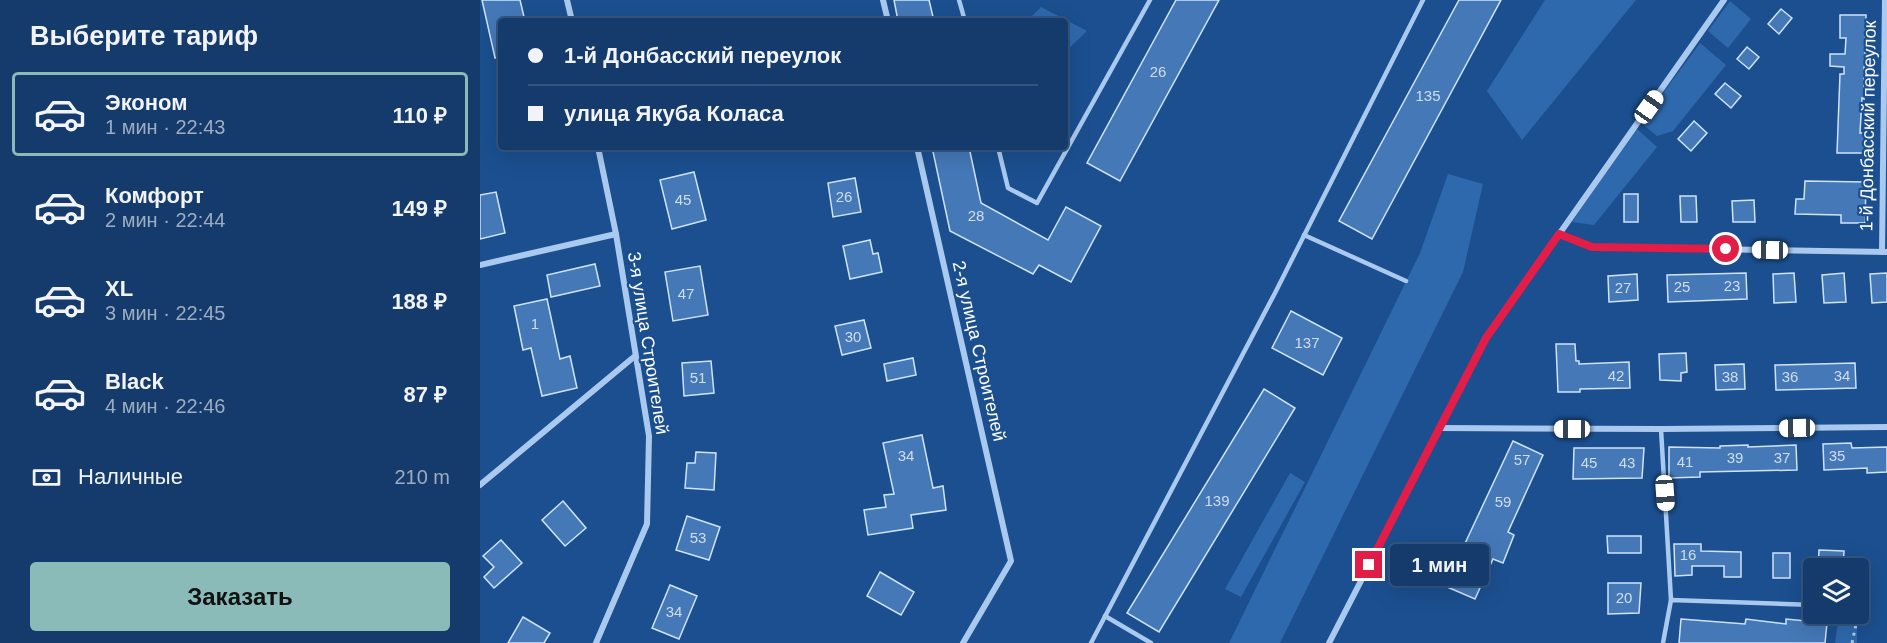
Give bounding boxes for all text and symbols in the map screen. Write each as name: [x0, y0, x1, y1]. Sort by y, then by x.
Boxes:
street label: 1-й Донбасский переулок: [1856, 20, 1880, 232]
text: Выберите тариф: [30, 21, 258, 51]
text: 1-й Донбасский переулок: [564, 43, 841, 68]
house number: 26: [1150, 63, 1166, 80]
icon: car: [33, 87, 87, 141]
house number: 135: [1415, 87, 1441, 104]
car: [1631, 87, 1667, 127]
text: Эконом: [105, 90, 188, 115]
text: улица Якуба Коласа: [564, 101, 784, 126]
text: 110 ₽: [393, 103, 447, 128]
text: 1 мин · 22:43: [105, 116, 225, 138]
icon: car: [33, 180, 87, 234]
text: Комфорт: [105, 183, 204, 208]
house number: 26: [836, 188, 852, 205]
house number: 45: [675, 191, 691, 208]
text: 149 ₽: [391, 196, 447, 221]
house number: 28: [968, 207, 984, 224]
text: 2 мин · 22:44: [105, 209, 225, 231]
route start: [1712, 235, 1739, 262]
car: [1752, 241, 1788, 259]
street label: 3-я улица Строителей: [624, 250, 672, 436]
street label: 2-я улица Строителей: [948, 259, 1010, 443]
icon: car: [33, 273, 87, 327]
text: XL: [105, 276, 133, 301]
house number: 23: [1724, 277, 1740, 294]
house number: 25: [1674, 278, 1690, 295]
house number: 27: [1615, 279, 1631, 296]
house number: 47: [678, 285, 694, 302]
text: 188 ₽: [391, 289, 447, 314]
text: 3 мин · 22:45: [105, 302, 225, 324]
house number: 1: [531, 315, 539, 332]
house number: 30: [845, 328, 861, 345]
house number: 137: [1294, 334, 1320, 351]
icon: car: [33, 366, 87, 420]
house number: 42: [1608, 367, 1624, 384]
house number: 34: [1834, 367, 1850, 384]
house number: 38: [1722, 368, 1738, 385]
house number: 36: [1782, 368, 1798, 385]
text: Black: [105, 369, 164, 394]
house number: 51: [690, 369, 706, 386]
text: 87 ₽: [404, 382, 447, 407]
text: 4 мин · 22:46: [105, 395, 225, 417]
car: [1779, 419, 1815, 437]
car: [1554, 420, 1590, 438]
house number: 34: [898, 447, 914, 464]
house number: 35: [1829, 447, 1845, 464]
house number: 39: [1727, 449, 1743, 466]
house number: 37: [1774, 449, 1790, 466]
house number: 57: [1514, 451, 1530, 468]
house number: 41: [1677, 453, 1693, 470]
house number: 45: [1581, 454, 1597, 471]
house number: 43: [1619, 454, 1635, 471]
icon: cash: [30, 461, 63, 494]
text: Наличные: [78, 464, 183, 489]
text: 210 m: [394, 466, 450, 488]
car: [1655, 474, 1675, 512]
house number: 139: [1204, 492, 1230, 509]
house number: 59: [1495, 493, 1511, 510]
house number: 53: [690, 529, 706, 546]
callout: 1 мин: [1390, 544, 1489, 586]
house number: 16: [1680, 546, 1696, 563]
route end: [1355, 551, 1382, 578]
text: 1 мин: [1412, 554, 1467, 576]
map controls: [1803, 558, 1869, 624]
button: layers: [1803, 558, 1869, 624]
button: Заказать: [30, 562, 450, 631]
house number: 20: [1616, 589, 1632, 606]
house number: 34: [666, 603, 682, 620]

